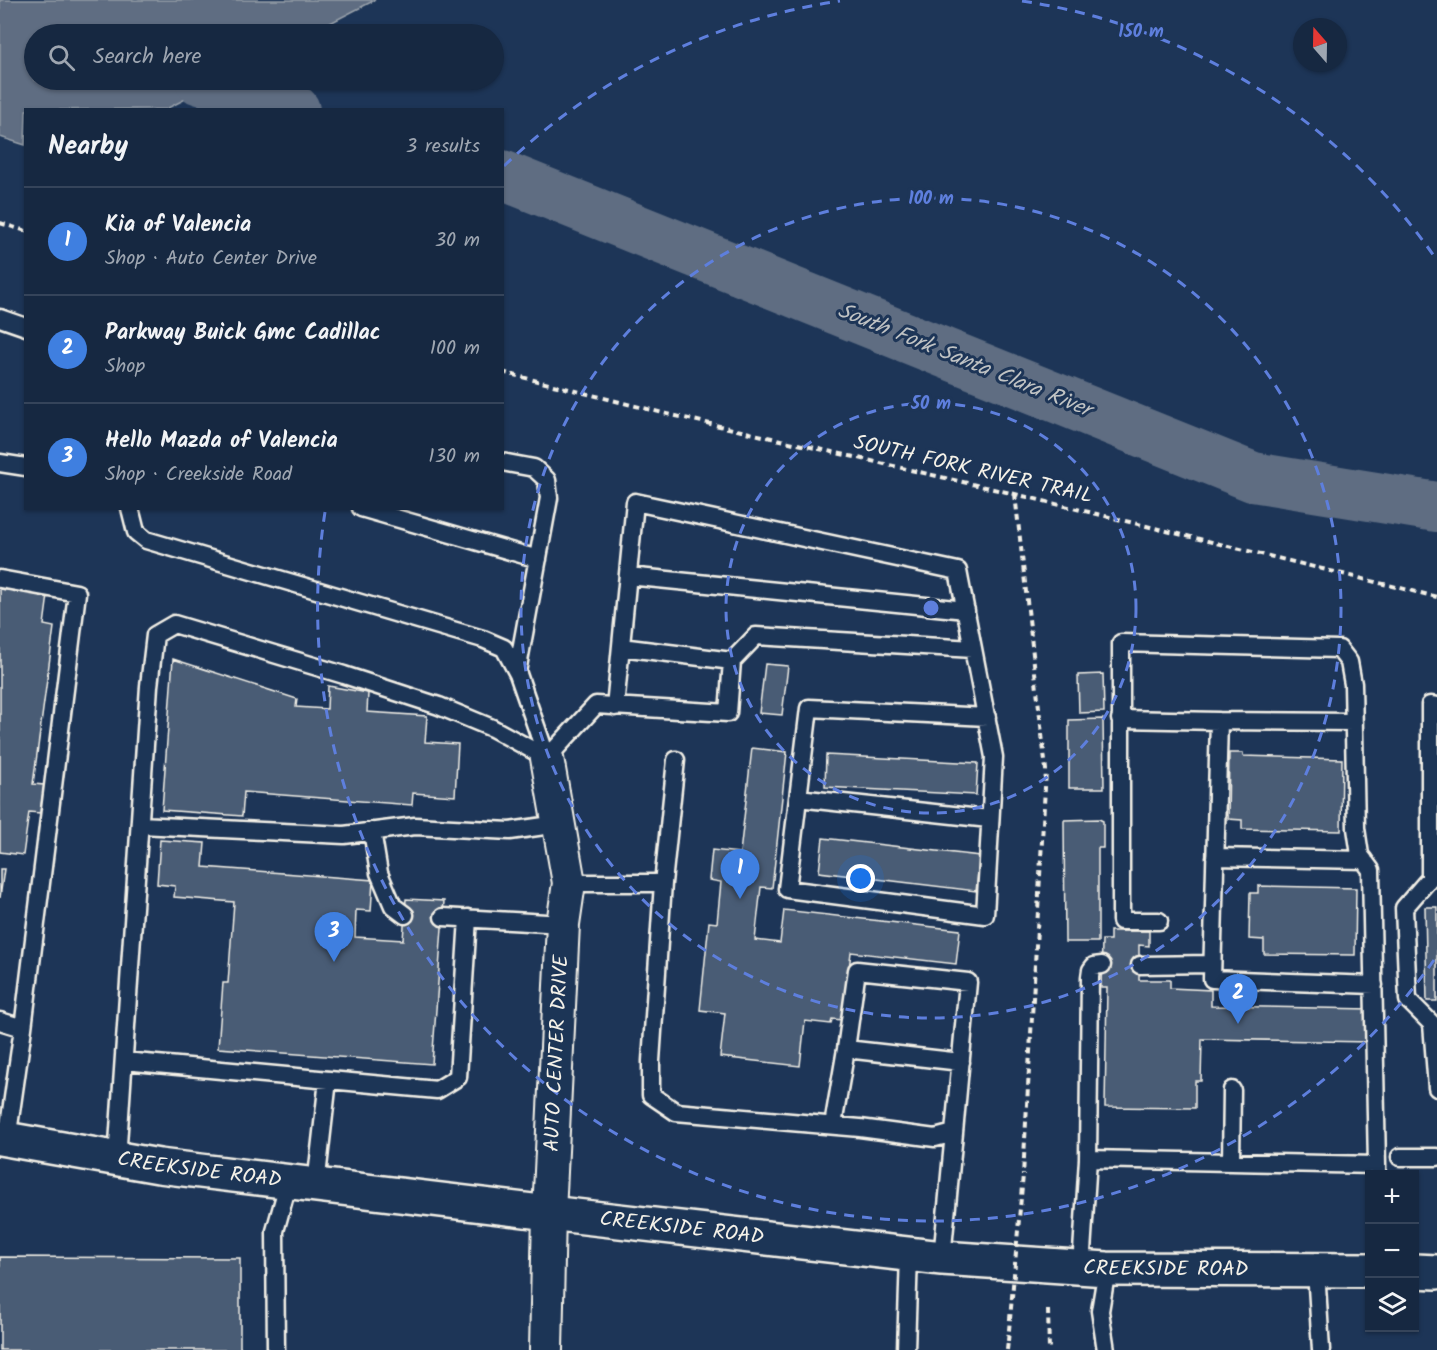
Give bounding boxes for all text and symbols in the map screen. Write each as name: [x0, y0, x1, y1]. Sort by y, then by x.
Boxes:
text: 150 m: [1118, 18, 1164, 47]
north arrow: [1293, 18, 1347, 72]
search box: [24, 24, 504, 90]
text: Search here: [93, 40, 201, 75]
icon: search: [45, 41, 78, 74]
text: Nearby: [48, 126, 128, 168]
text: 3 results: [406, 131, 480, 163]
text: 100 m: [908, 185, 954, 214]
text: Kia of Valencia: [105, 208, 251, 243]
text: 1: [64, 225, 71, 257]
text: 30 m: [435, 225, 480, 257]
text: Shop · Auto Center Drive: [105, 243, 317, 275]
water label: South Fork Santa Clara River: [832, 294, 1100, 430]
text: Parkway Buick Gmc Cadillac: [105, 316, 381, 351]
text: 2: [62, 333, 73, 365]
text: 100 m: [430, 333, 480, 365]
text: Shop: [105, 351, 145, 383]
text: 50 m: [910, 390, 951, 419]
text: Hello Mazda of Valencia: [105, 424, 338, 459]
street label: SOUTH FORK RIVER TRAIL: [850, 426, 1096, 514]
text: 3: [62, 441, 73, 473]
text: 130 m: [428, 441, 480, 473]
text: Shop · Creekside Road: [105, 459, 292, 491]
centre of rings: [921, 598, 941, 618]
pin: 1: [720, 850, 760, 899]
your location: [846, 864, 875, 893]
pin: 3: [314, 912, 354, 962]
street label: AUTO CENTER DRIVE: [535, 953, 578, 1152]
pin: 2: [1218, 974, 1258, 1024]
street label: CREEKSIDE ROAD: [115, 1142, 283, 1197]
map controls: [1365, 1170, 1419, 1332]
button: +: [1365, 1170, 1419, 1224]
street label: CREEKSIDE ROAD: [598, 1202, 766, 1254]
button: −: [1365, 1224, 1419, 1278]
street label: CREEKSIDE ROAD: [1082, 1251, 1248, 1286]
button: layers: [1365, 1278, 1419, 1332]

